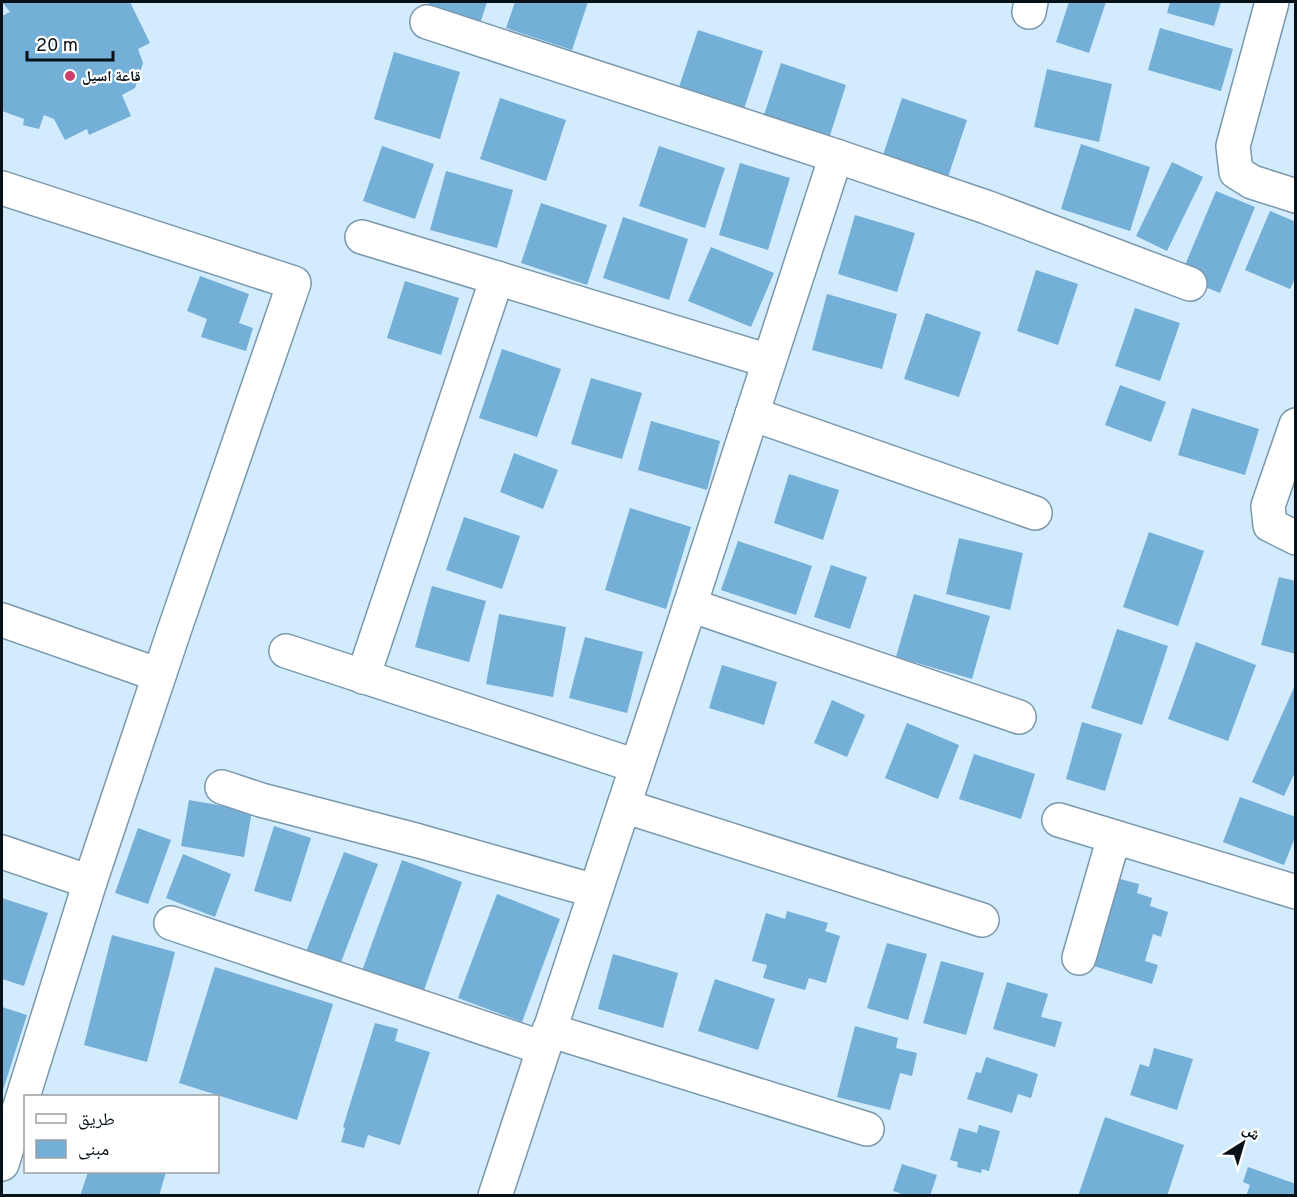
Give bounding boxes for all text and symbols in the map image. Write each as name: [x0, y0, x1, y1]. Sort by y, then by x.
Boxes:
scale bar: [27, 24, 112, 62]
text: 20 m: [36, 35, 78, 58]
place label: قاعة اسيل: [82, 68, 141, 87]
marker: قاعة اسيل: [63, 69, 77, 83]
legend: [24, 1095, 219, 1173]
text: طريق: [78, 1109, 115, 1132]
north arrow: [1213, 1113, 1273, 1173]
text: ش: [1238, 1120, 1264, 1146]
text: مبنى: [78, 1139, 109, 1162]

